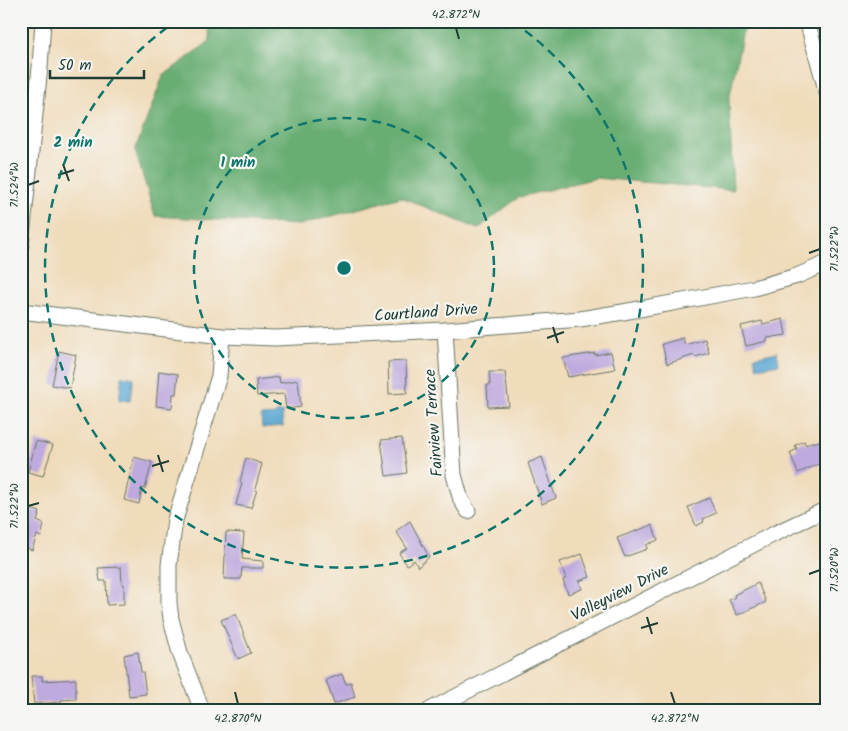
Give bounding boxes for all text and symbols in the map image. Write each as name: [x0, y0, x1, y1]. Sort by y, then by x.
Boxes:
text: 42.872°N: [432, 5, 480, 24]
scale bar: [50, 48, 144, 80]
text: 50 m: [58, 54, 92, 78]
text: 2 min: [53, 131, 93, 155]
text: 1 min: [221, 151, 255, 175]
text: 71.524°W: [5, 162, 24, 208]
text: 71.522°W: [825, 226, 844, 272]
centre of rings: [335, 259, 353, 277]
street label: Courtland Drive: [373, 297, 479, 329]
street label: Fairview Terrace: [418, 368, 450, 478]
text: 71.522°W: [5, 483, 24, 529]
text: 71.520°W: [825, 547, 844, 593]
street label: Valleyview Drive: [567, 558, 673, 628]
text: 42.870°N: [214, 709, 262, 728]
text: 42.872°N: [651, 709, 699, 728]

